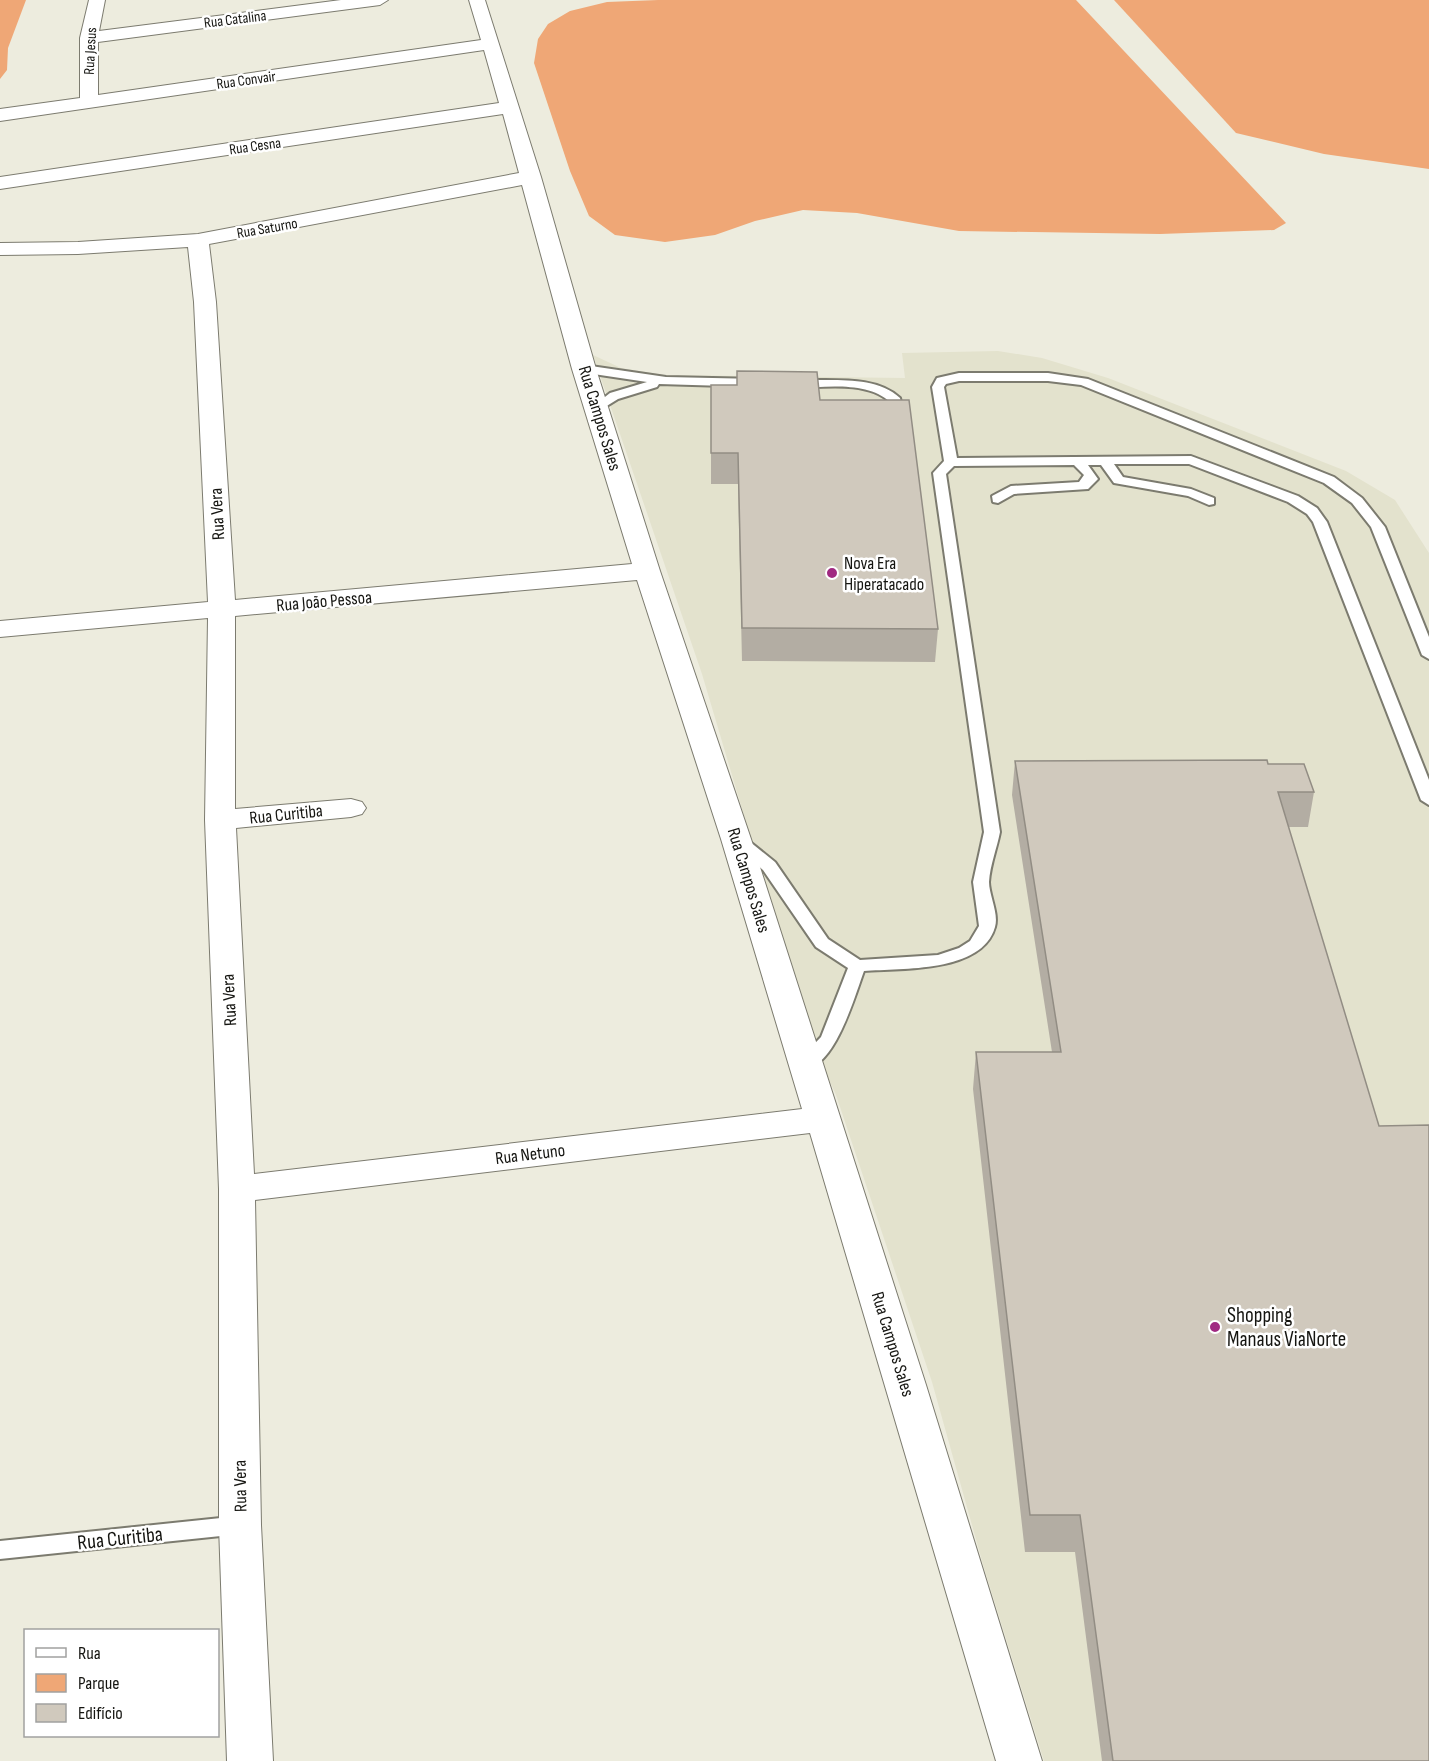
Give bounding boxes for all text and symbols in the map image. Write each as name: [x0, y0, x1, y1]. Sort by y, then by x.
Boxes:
street label: Rua Catalina: [203, 6, 267, 33]
street label: Rua Jesus: [80, 27, 101, 75]
street label: Rua Convair: [215, 67, 278, 94]
street label: Rua Cesna: [228, 133, 282, 160]
street label: Rua Saturno: [235, 214, 299, 243]
street label: Rua Campos Sales: [574, 363, 625, 473]
street label: Rua Vera: [206, 487, 229, 541]
place label: Nova Era Hiperatacado: [844, 553, 924, 595]
marker: Nova Era Hiperatacado: [825, 566, 839, 580]
street label: Rua João Pessoa: [275, 587, 373, 616]
street label: Rua Curitiba: [248, 800, 324, 829]
street label: Rua Campos Sales: [723, 825, 774, 935]
street label: Rua Vera: [218, 973, 241, 1027]
street label: Rua Netuno: [494, 1140, 566, 1169]
street label: Rua Campos Sales: [867, 1289, 918, 1399]
place label: Shopping Manaus ViaNorte: [1227, 1303, 1346, 1352]
marker: Shopping Manaus ViaNorte: [1208, 1320, 1222, 1334]
street label: Rua Vera: [230, 1460, 251, 1512]
street label: Rua Curitiba: [76, 1522, 164, 1555]
legend: [24, 1629, 219, 1737]
text: Rua: [78, 1643, 101, 1664]
text: Parque: [78, 1673, 119, 1694]
text: Edifício: [78, 1703, 123, 1724]

